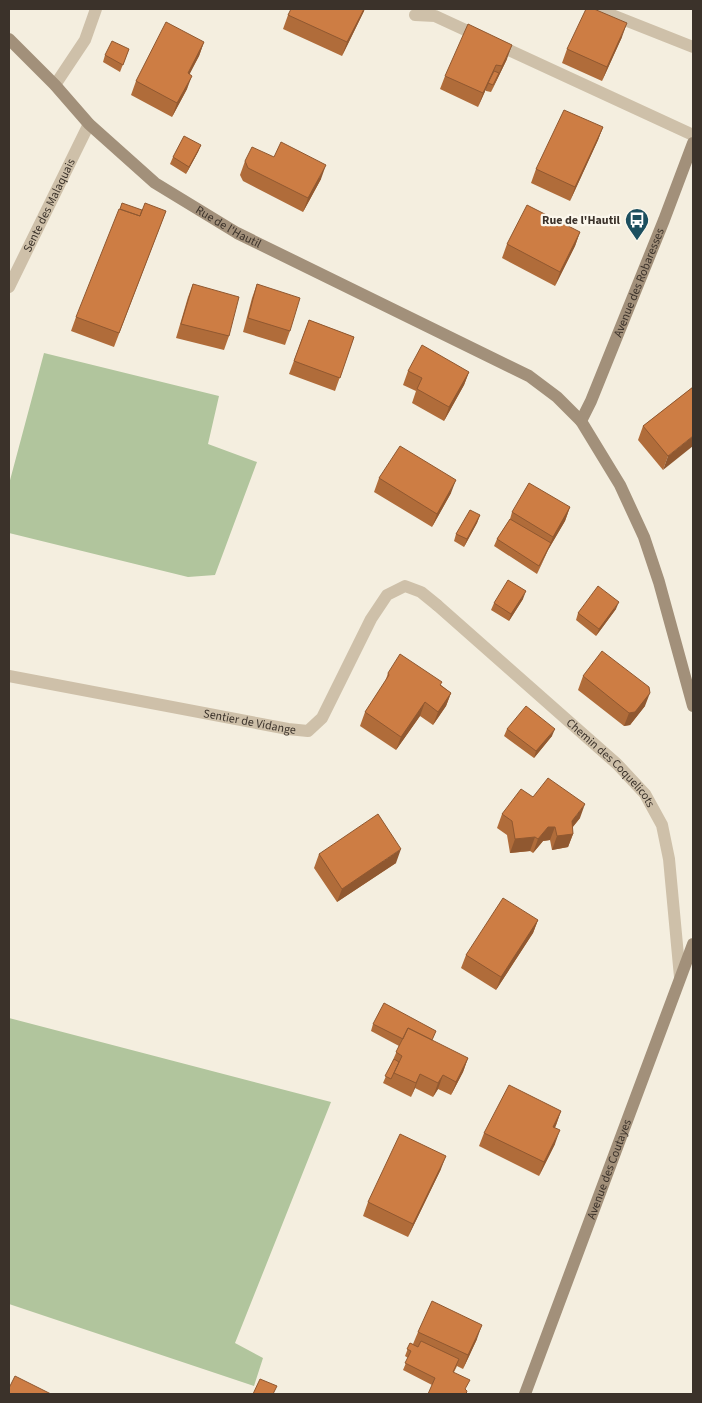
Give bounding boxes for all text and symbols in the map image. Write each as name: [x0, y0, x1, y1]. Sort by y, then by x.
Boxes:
street label: Sente des Malaquais: [19, 156, 80, 255]
street label: Rue de l'Hautil: [192, 202, 264, 253]
bus stop icon: Rue de l'Hautil: [624, 207, 650, 241]
place label: Rue de l'Hautil: [542, 212, 621, 229]
street label: Avenue des Robaresses: [610, 226, 669, 340]
street label: Sentier de Vidange: [202, 705, 297, 739]
street label: Chemin des Coquelicots: [562, 715, 659, 811]
street label: Avenue des Coutayes: [583, 1117, 636, 1222]

